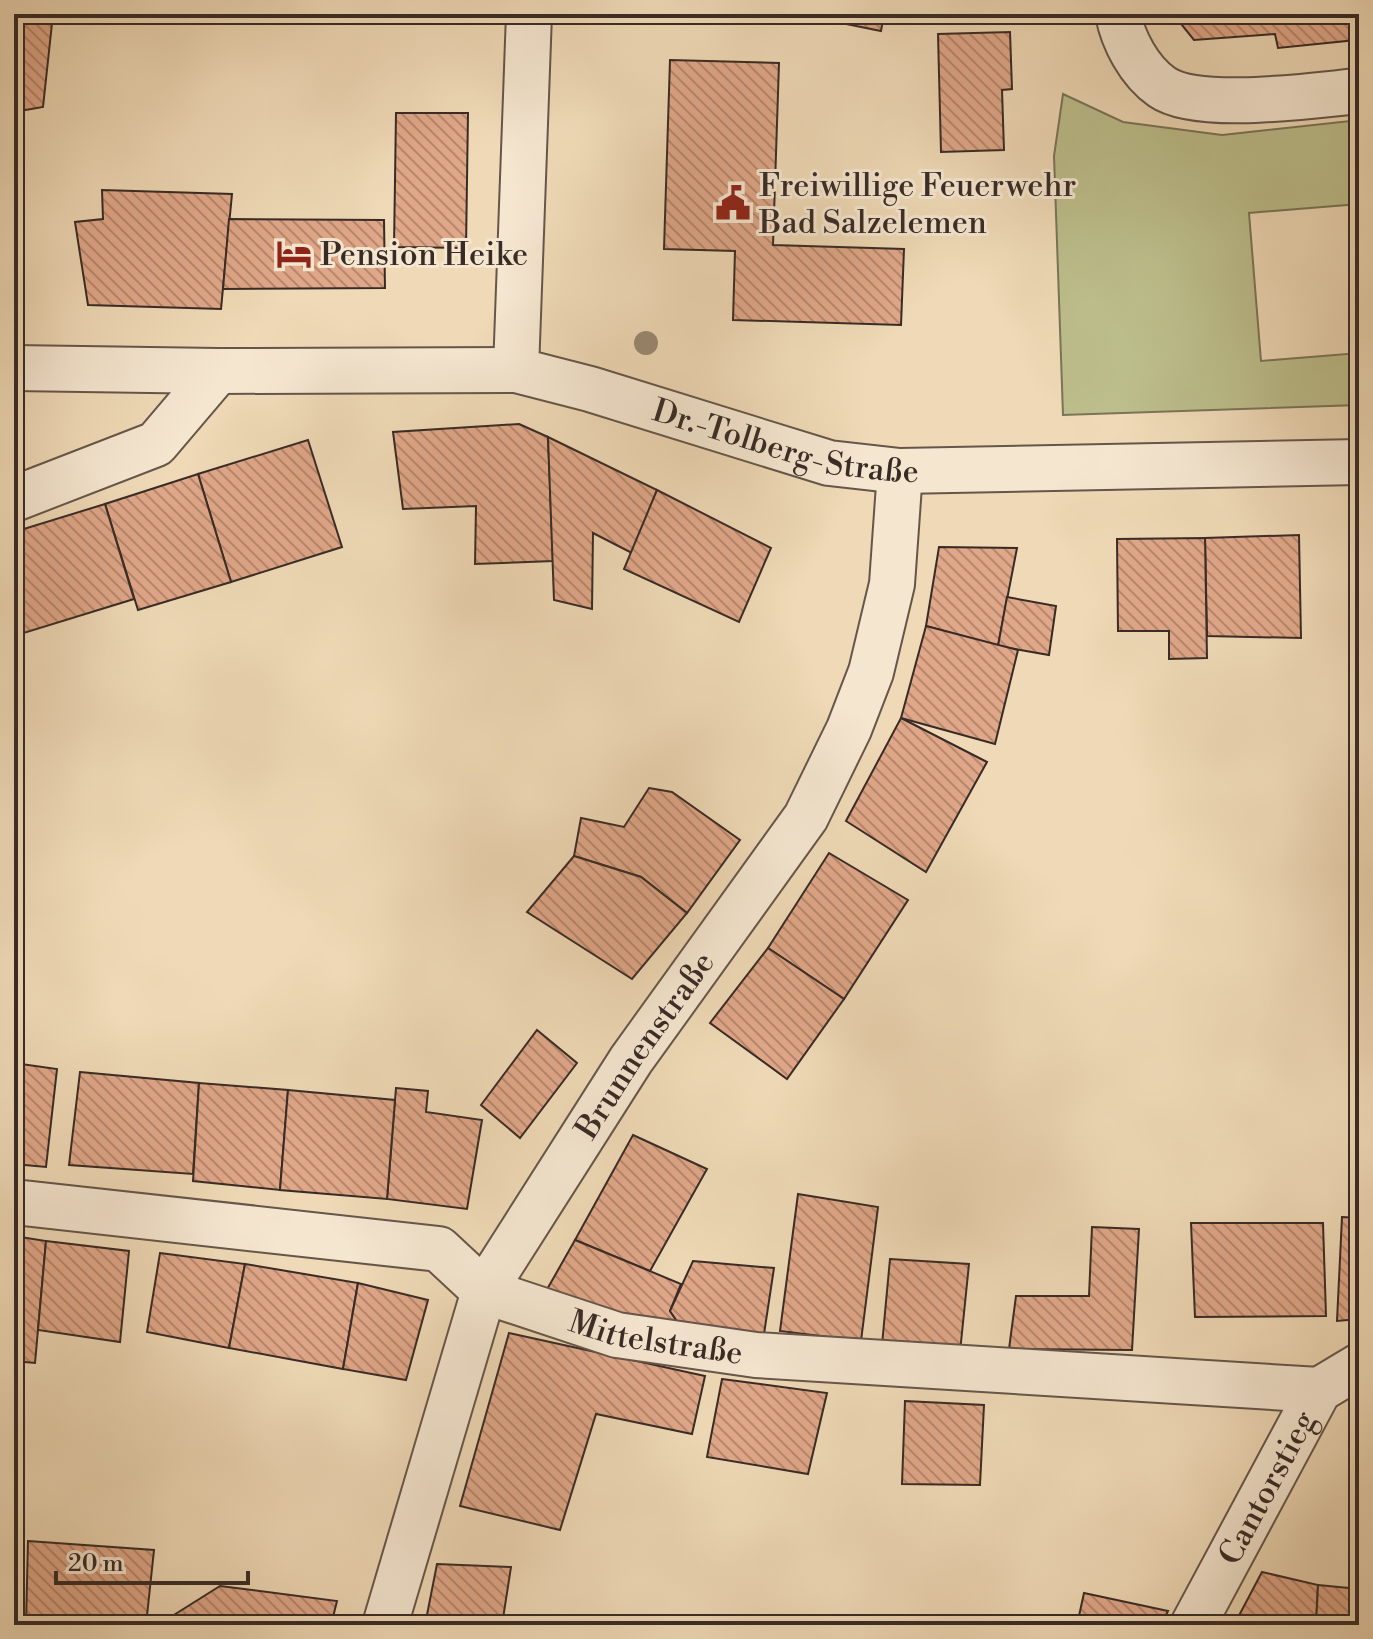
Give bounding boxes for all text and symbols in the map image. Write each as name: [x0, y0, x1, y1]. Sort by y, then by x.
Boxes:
place label: Freiwillige Feuerwehr Bad Salzelemen: [758, 166, 1077, 243]
public building icon: Freiwillige Feuerwehr Bad Salzelemen: [714, 184, 752, 222]
hotel icon: Pension Heike: [275, 235, 313, 273]
place label: Pension Heike: [320, 235, 528, 275]
street label: Dr.-Tolberg-Straße: [648, 391, 919, 492]
street label: Brunnenstraße: [566, 944, 723, 1148]
street label: Mittelstraße: [564, 1301, 745, 1374]
street label: Cantorstieg: [1210, 1404, 1325, 1572]
scale bar: [56, 1535, 248, 1585]
text: 20 m: [68, 1549, 124, 1579]

